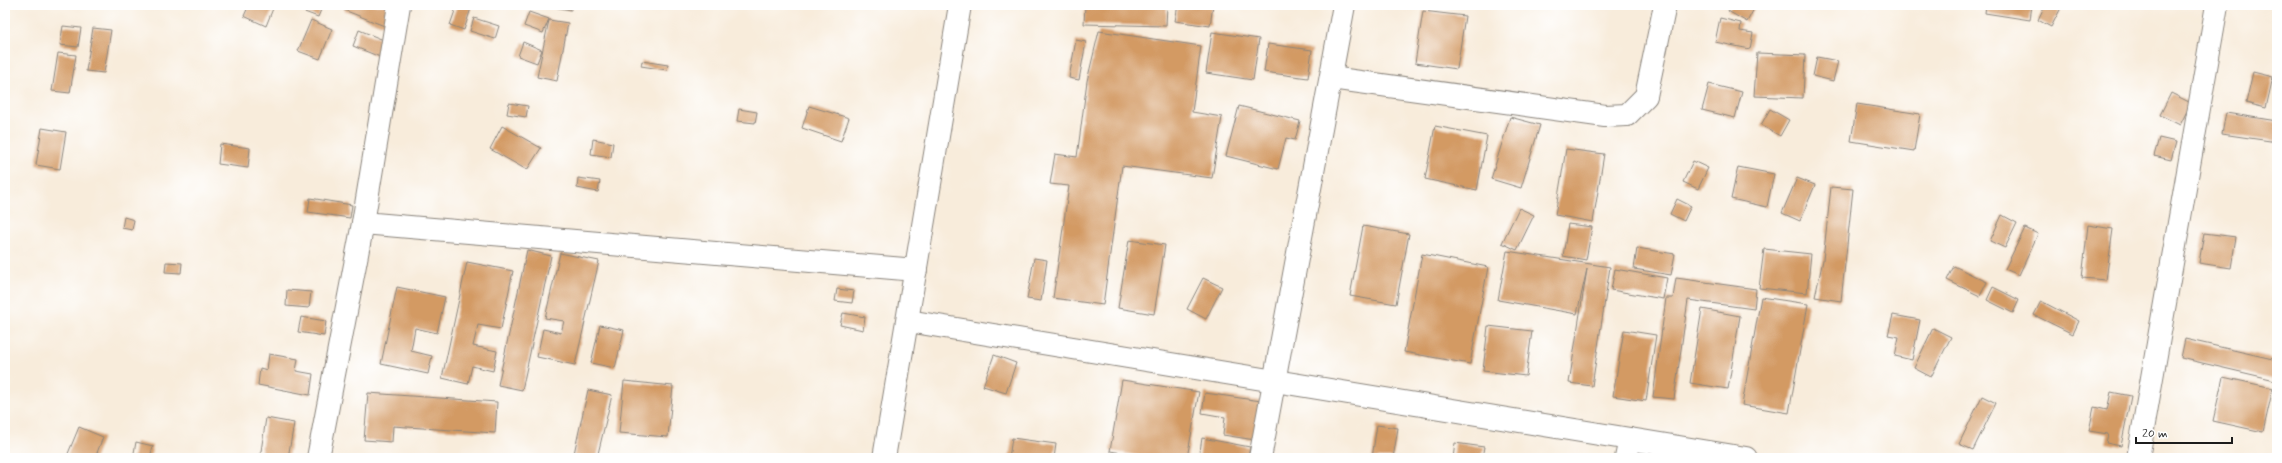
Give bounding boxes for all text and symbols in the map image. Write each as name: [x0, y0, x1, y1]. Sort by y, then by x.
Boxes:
scale bar: [2136, 419, 2232, 445]
text: 20 m: [2142, 426, 2168, 442]

